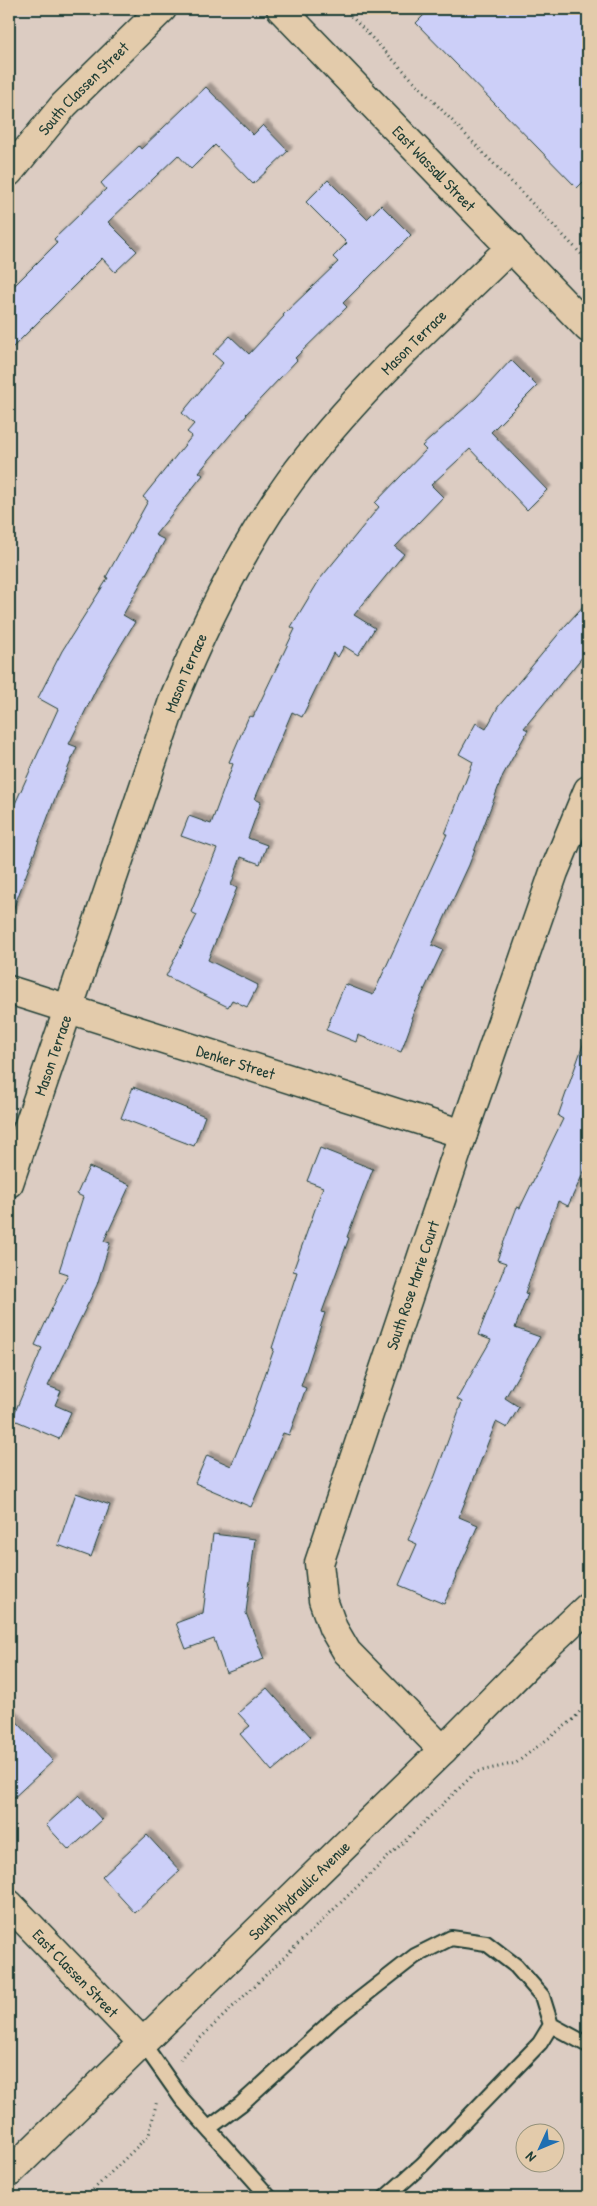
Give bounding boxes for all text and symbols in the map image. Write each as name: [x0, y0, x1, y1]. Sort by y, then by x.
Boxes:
street label: South Classen Street: [33, 36, 134, 140]
street label: East Wassall Street: [388, 120, 481, 216]
street label: Mason Terrace: [376, 304, 452, 380]
street label: Mason Terrace: [159, 629, 212, 715]
street label: Mason Terrace: [28, 1011, 77, 1099]
street label: Denker Street: [194, 1039, 278, 1085]
street label: South Rose Marie Court: [380, 1217, 444, 1353]
street label: South Hydraulic Avenue: [243, 1835, 355, 1945]
street label: East Classen Street: [28, 1924, 124, 2023]
north arrow: [514, 2124, 564, 2174]
text: N: [520, 2148, 540, 2167]

